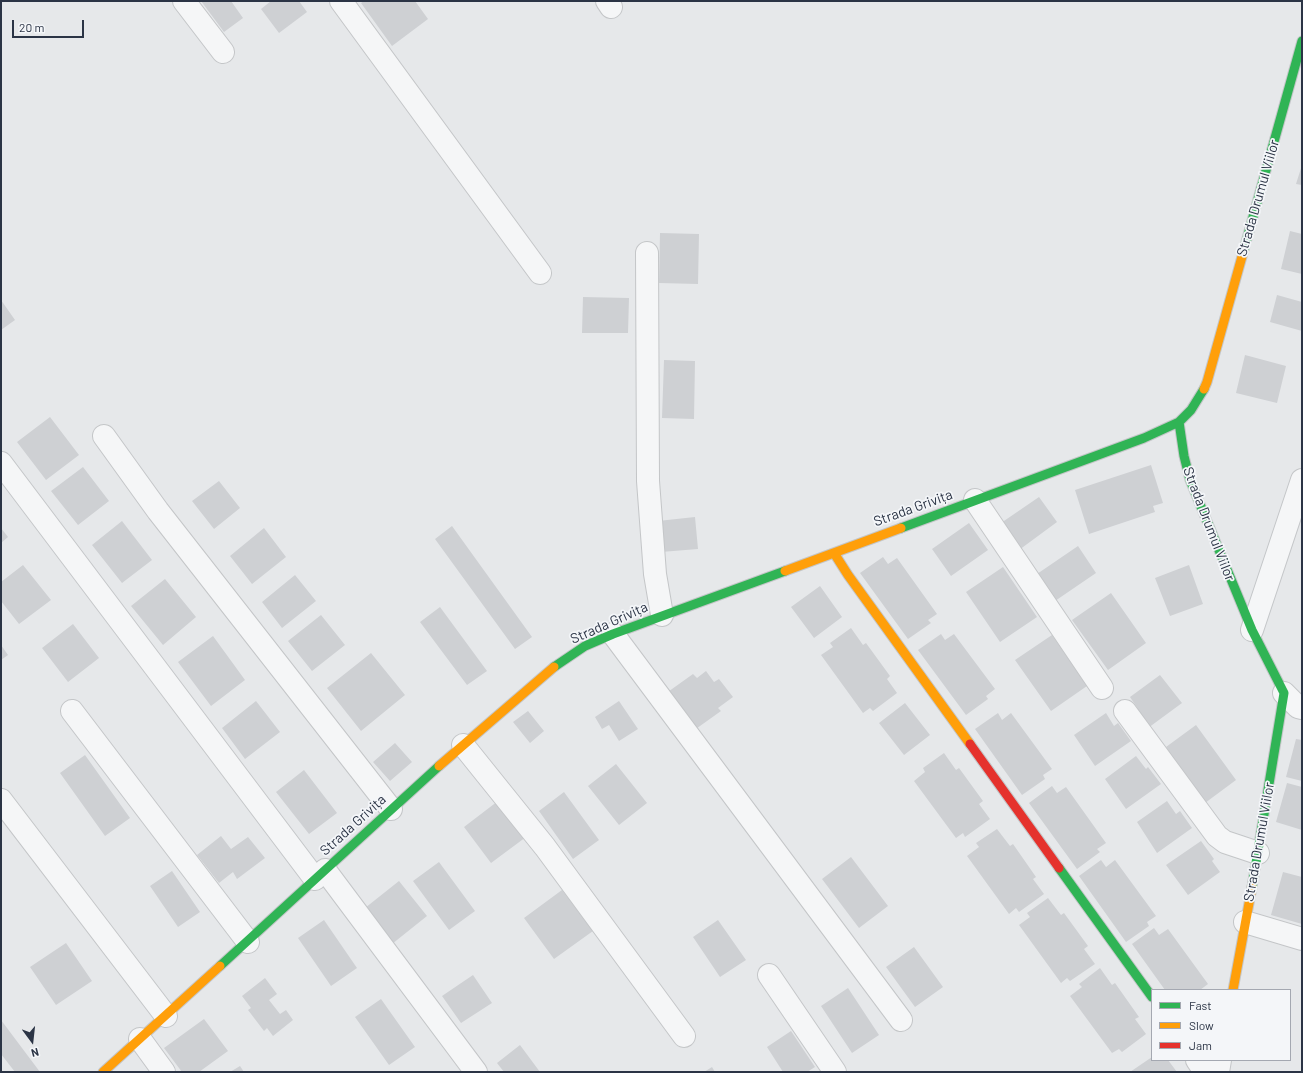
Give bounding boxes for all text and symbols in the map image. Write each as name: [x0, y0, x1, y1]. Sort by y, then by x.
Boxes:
scale bar: [14, 12, 86, 38]
text: 20 m: [19, 20, 45, 34]
street label: Strada Drumul Viilor: [1233, 138, 1283, 258]
street label: Strada Drumul Viilor: [1180, 465, 1238, 583]
street label: Strada Grivița: [871, 486, 955, 530]
street label: Strada Grivița: [568, 598, 650, 648]
street label: Strada Drumul Viilor: [1240, 781, 1278, 903]
street label: Strada Grivița: [317, 791, 389, 859]
legend: [1151, 989, 1291, 1061]
text: Fast: [1189, 998, 1212, 1012]
text: Slow: [1189, 1018, 1214, 1032]
north arrow: [12, 1021, 52, 1061]
text: Jam: [1189, 1038, 1212, 1052]
text: N: [30, 1046, 40, 1060]

